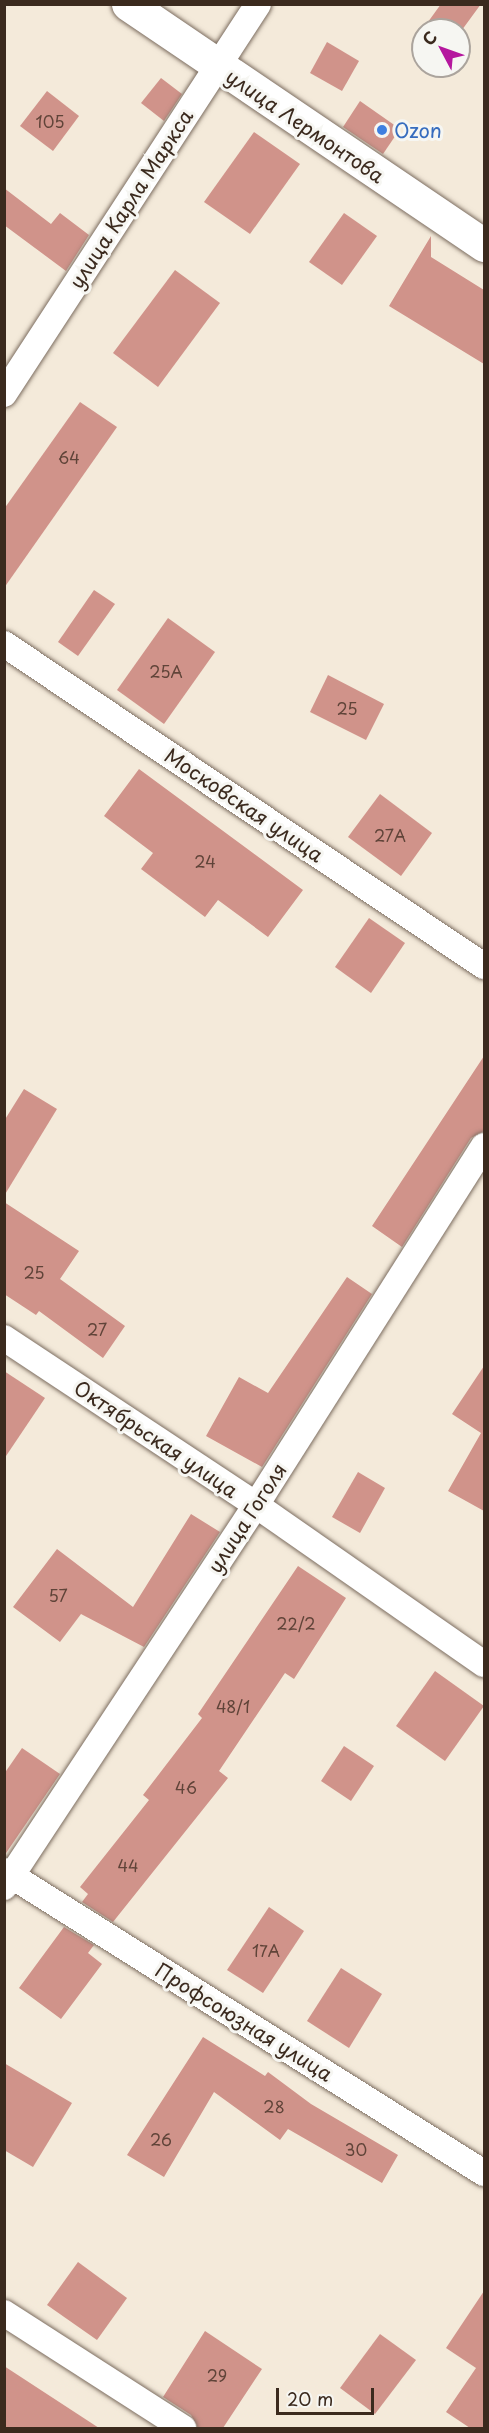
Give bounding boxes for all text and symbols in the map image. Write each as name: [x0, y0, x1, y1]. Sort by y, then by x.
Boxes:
north arrow: [411, 18, 471, 78]
text: С: [416, 25, 442, 50]
street label: улица Лермонтова: [221, 64, 389, 188]
street label: улица Карла Маркса: [64, 105, 198, 293]
house number: 105: [35, 111, 65, 131]
place label: Ozon: [394, 118, 442, 142]
marker: Ozon: [375, 123, 389, 137]
house number: 64: [58, 447, 80, 467]
house number: 25А: [149, 661, 183, 681]
house number: 25: [336, 698, 358, 718]
street label: Московская улица: [160, 743, 328, 867]
house number: 27А: [374, 825, 406, 845]
house number: 24: [194, 851, 216, 871]
house number: 25: [23, 1262, 45, 1282]
house number: 27: [87, 1319, 107, 1339]
street label: Октябрьская улица: [69, 1375, 243, 1503]
street label: улица Гоголя: [202, 1458, 292, 1578]
house number: 57: [48, 1585, 68, 1605]
house number: 22/2: [276, 1613, 316, 1633]
house number: 48/1: [216, 1696, 250, 1716]
house number: 46: [175, 1777, 197, 1797]
house number: 44: [117, 1855, 139, 1875]
house number: 17А: [252, 1940, 280, 1960]
street label: Профсоюзная улица: [150, 1957, 338, 2087]
house number: 28: [263, 2096, 285, 2116]
house number: 26: [150, 2129, 172, 2149]
house number: 30: [345, 2139, 367, 2159]
house number: 29: [207, 2365, 227, 2385]
scale bar: [279, 2376, 376, 2414]
text: 20 m: [287, 2385, 333, 2412]

